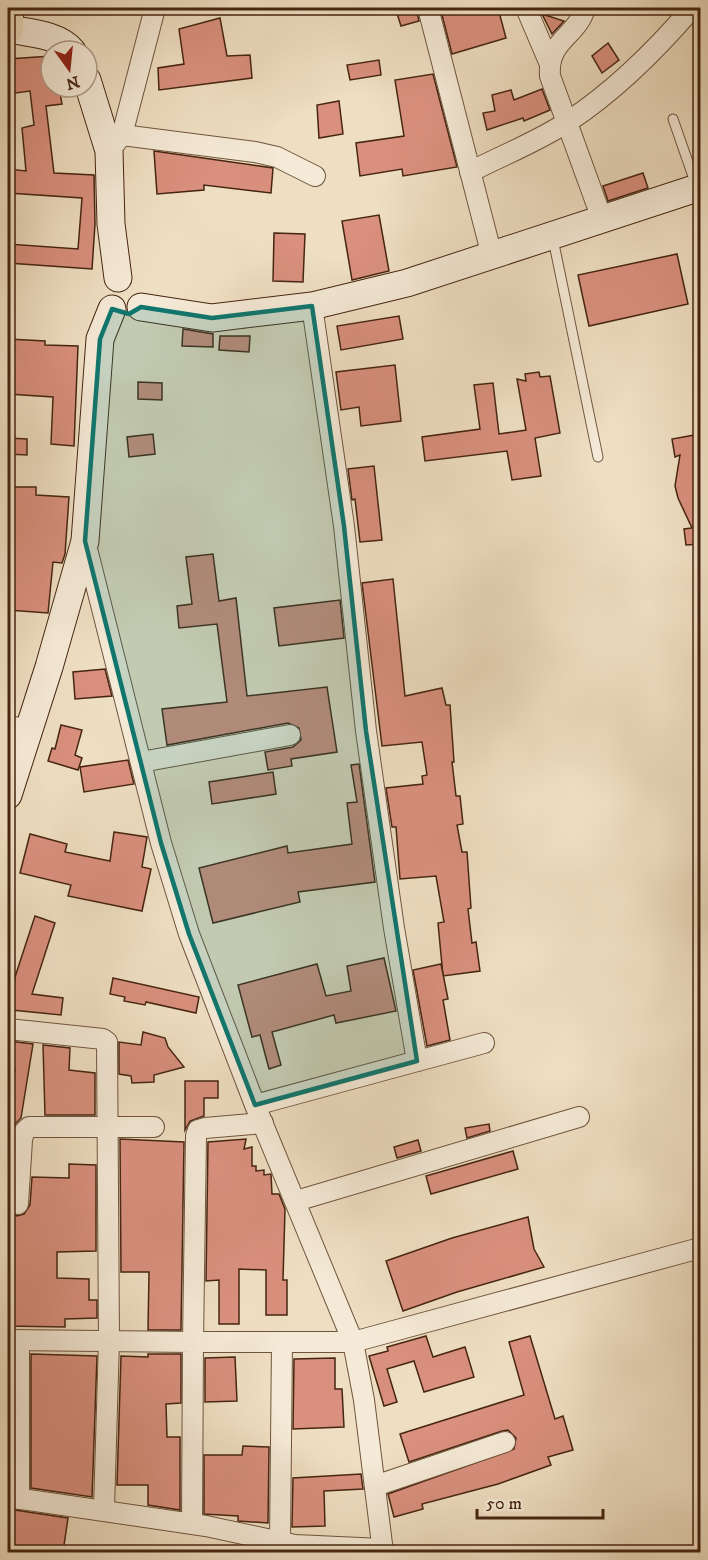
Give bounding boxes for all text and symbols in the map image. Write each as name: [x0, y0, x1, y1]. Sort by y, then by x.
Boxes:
north arrow: [39, 39, 99, 99]
text: N: [64, 71, 82, 94]
scale bar: [477, 1482, 603, 1520]
text: 50 m: [486, 1493, 522, 1515]

